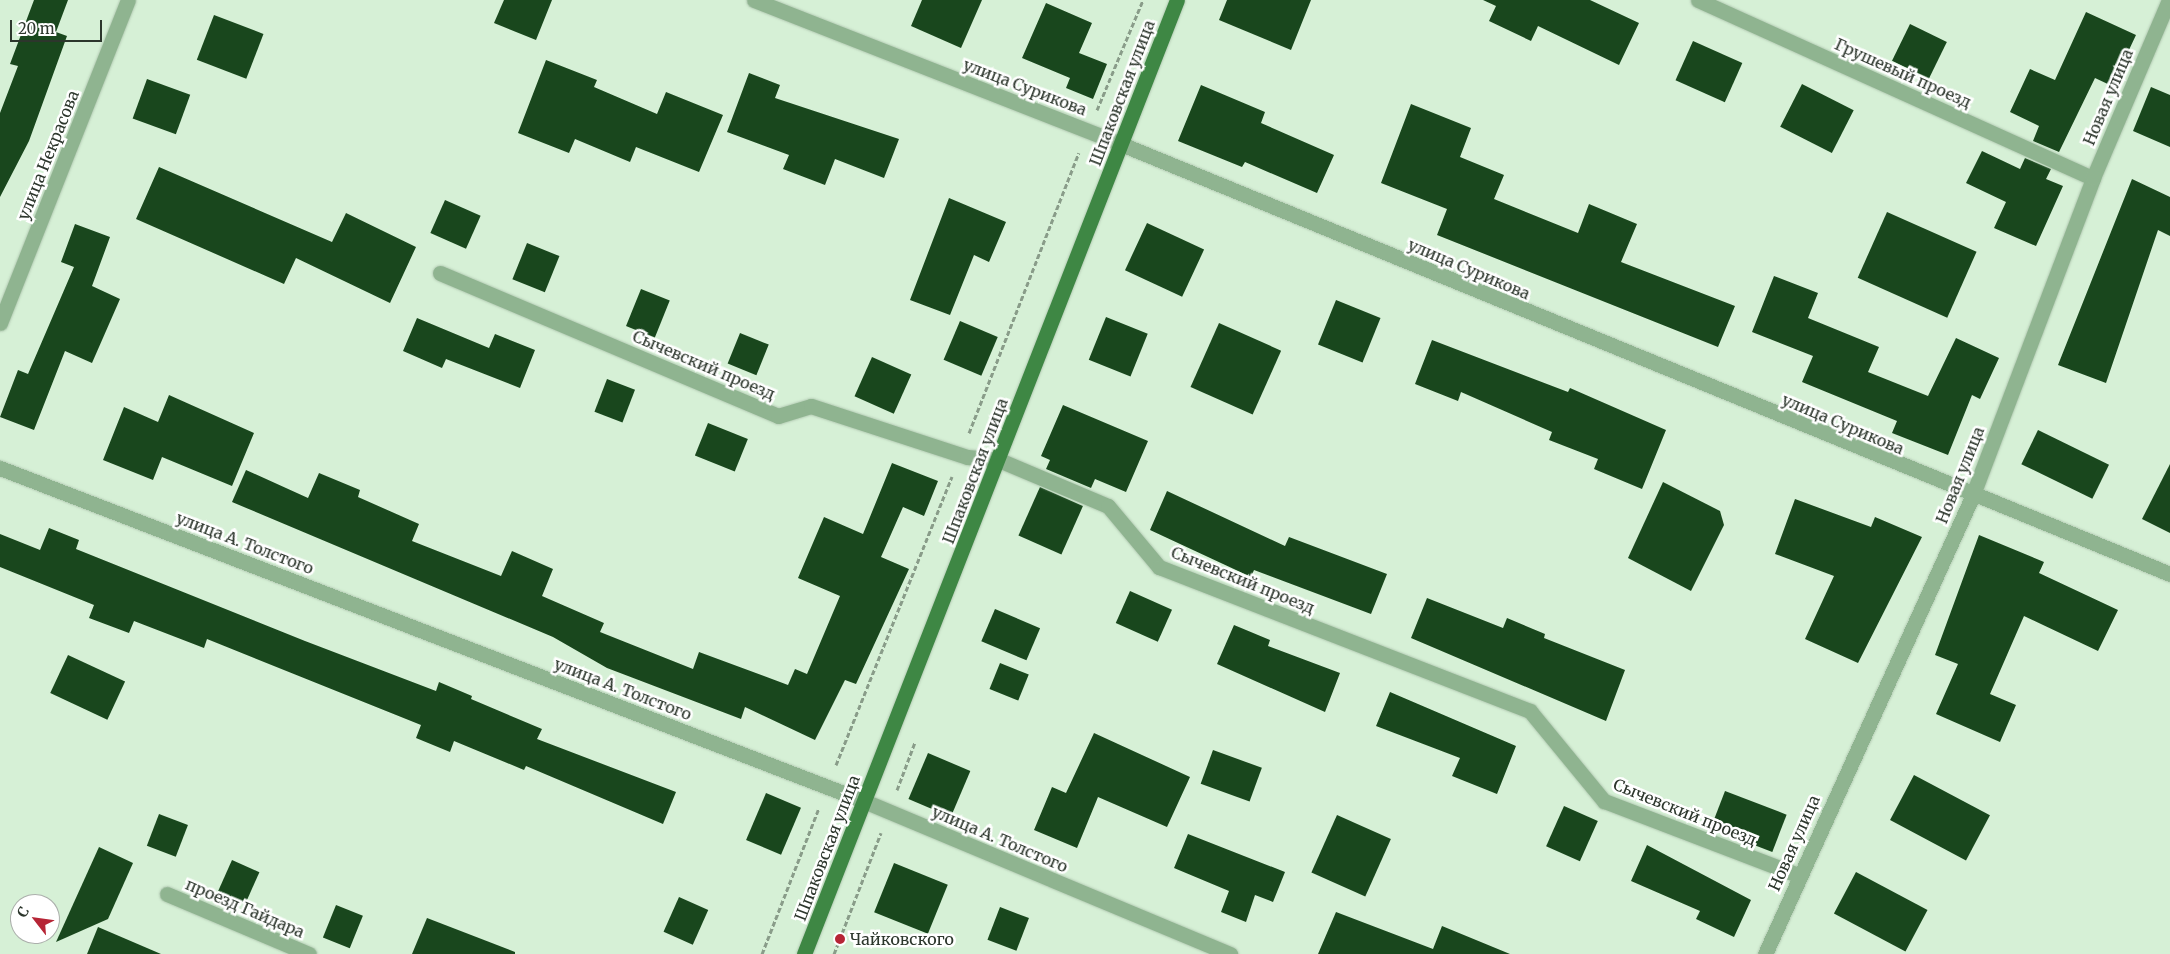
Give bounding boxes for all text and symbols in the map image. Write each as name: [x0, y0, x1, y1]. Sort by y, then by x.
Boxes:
scale bar: [12, 10, 105, 42]
street label: Шпаковская улица: [1085, 17, 1159, 169]
text: 20 m: [18, 19, 55, 38]
street label: Грушевый проезд: [1832, 34, 1974, 112]
street label: Новая улица: [2079, 46, 2137, 148]
street label: улица Сурикова: [961, 55, 1089, 119]
street label: улица Некрасова: [13, 87, 83, 223]
street label: улица Сурикова: [1405, 235, 1533, 303]
street label: Сычевский проезд: [630, 326, 778, 404]
street label: улица Сурикова: [1779, 390, 1907, 458]
street label: Шпаковская улица: [938, 395, 1012, 547]
street label: Новая улица: [1932, 424, 1988, 526]
street label: улица А. Толстого: [174, 508, 316, 578]
street label: Сычевский проезд: [1169, 542, 1317, 618]
street label: улица А. Толстого: [552, 654, 694, 724]
street label: Шпаковская улица: [790, 772, 864, 924]
street label: Сычевский проезд: [1611, 774, 1759, 850]
street label: Новая улица: [1764, 792, 1824, 894]
street label: улица А. Толстого: [929, 802, 1071, 876]
street label: проезд Гайдара: [183, 874, 307, 942]
north arrow: [10, 894, 60, 944]
text: С: [13, 903, 33, 921]
place label: Чайковского: [850, 929, 954, 949]
marker: Чайковского: [834, 933, 846, 945]

